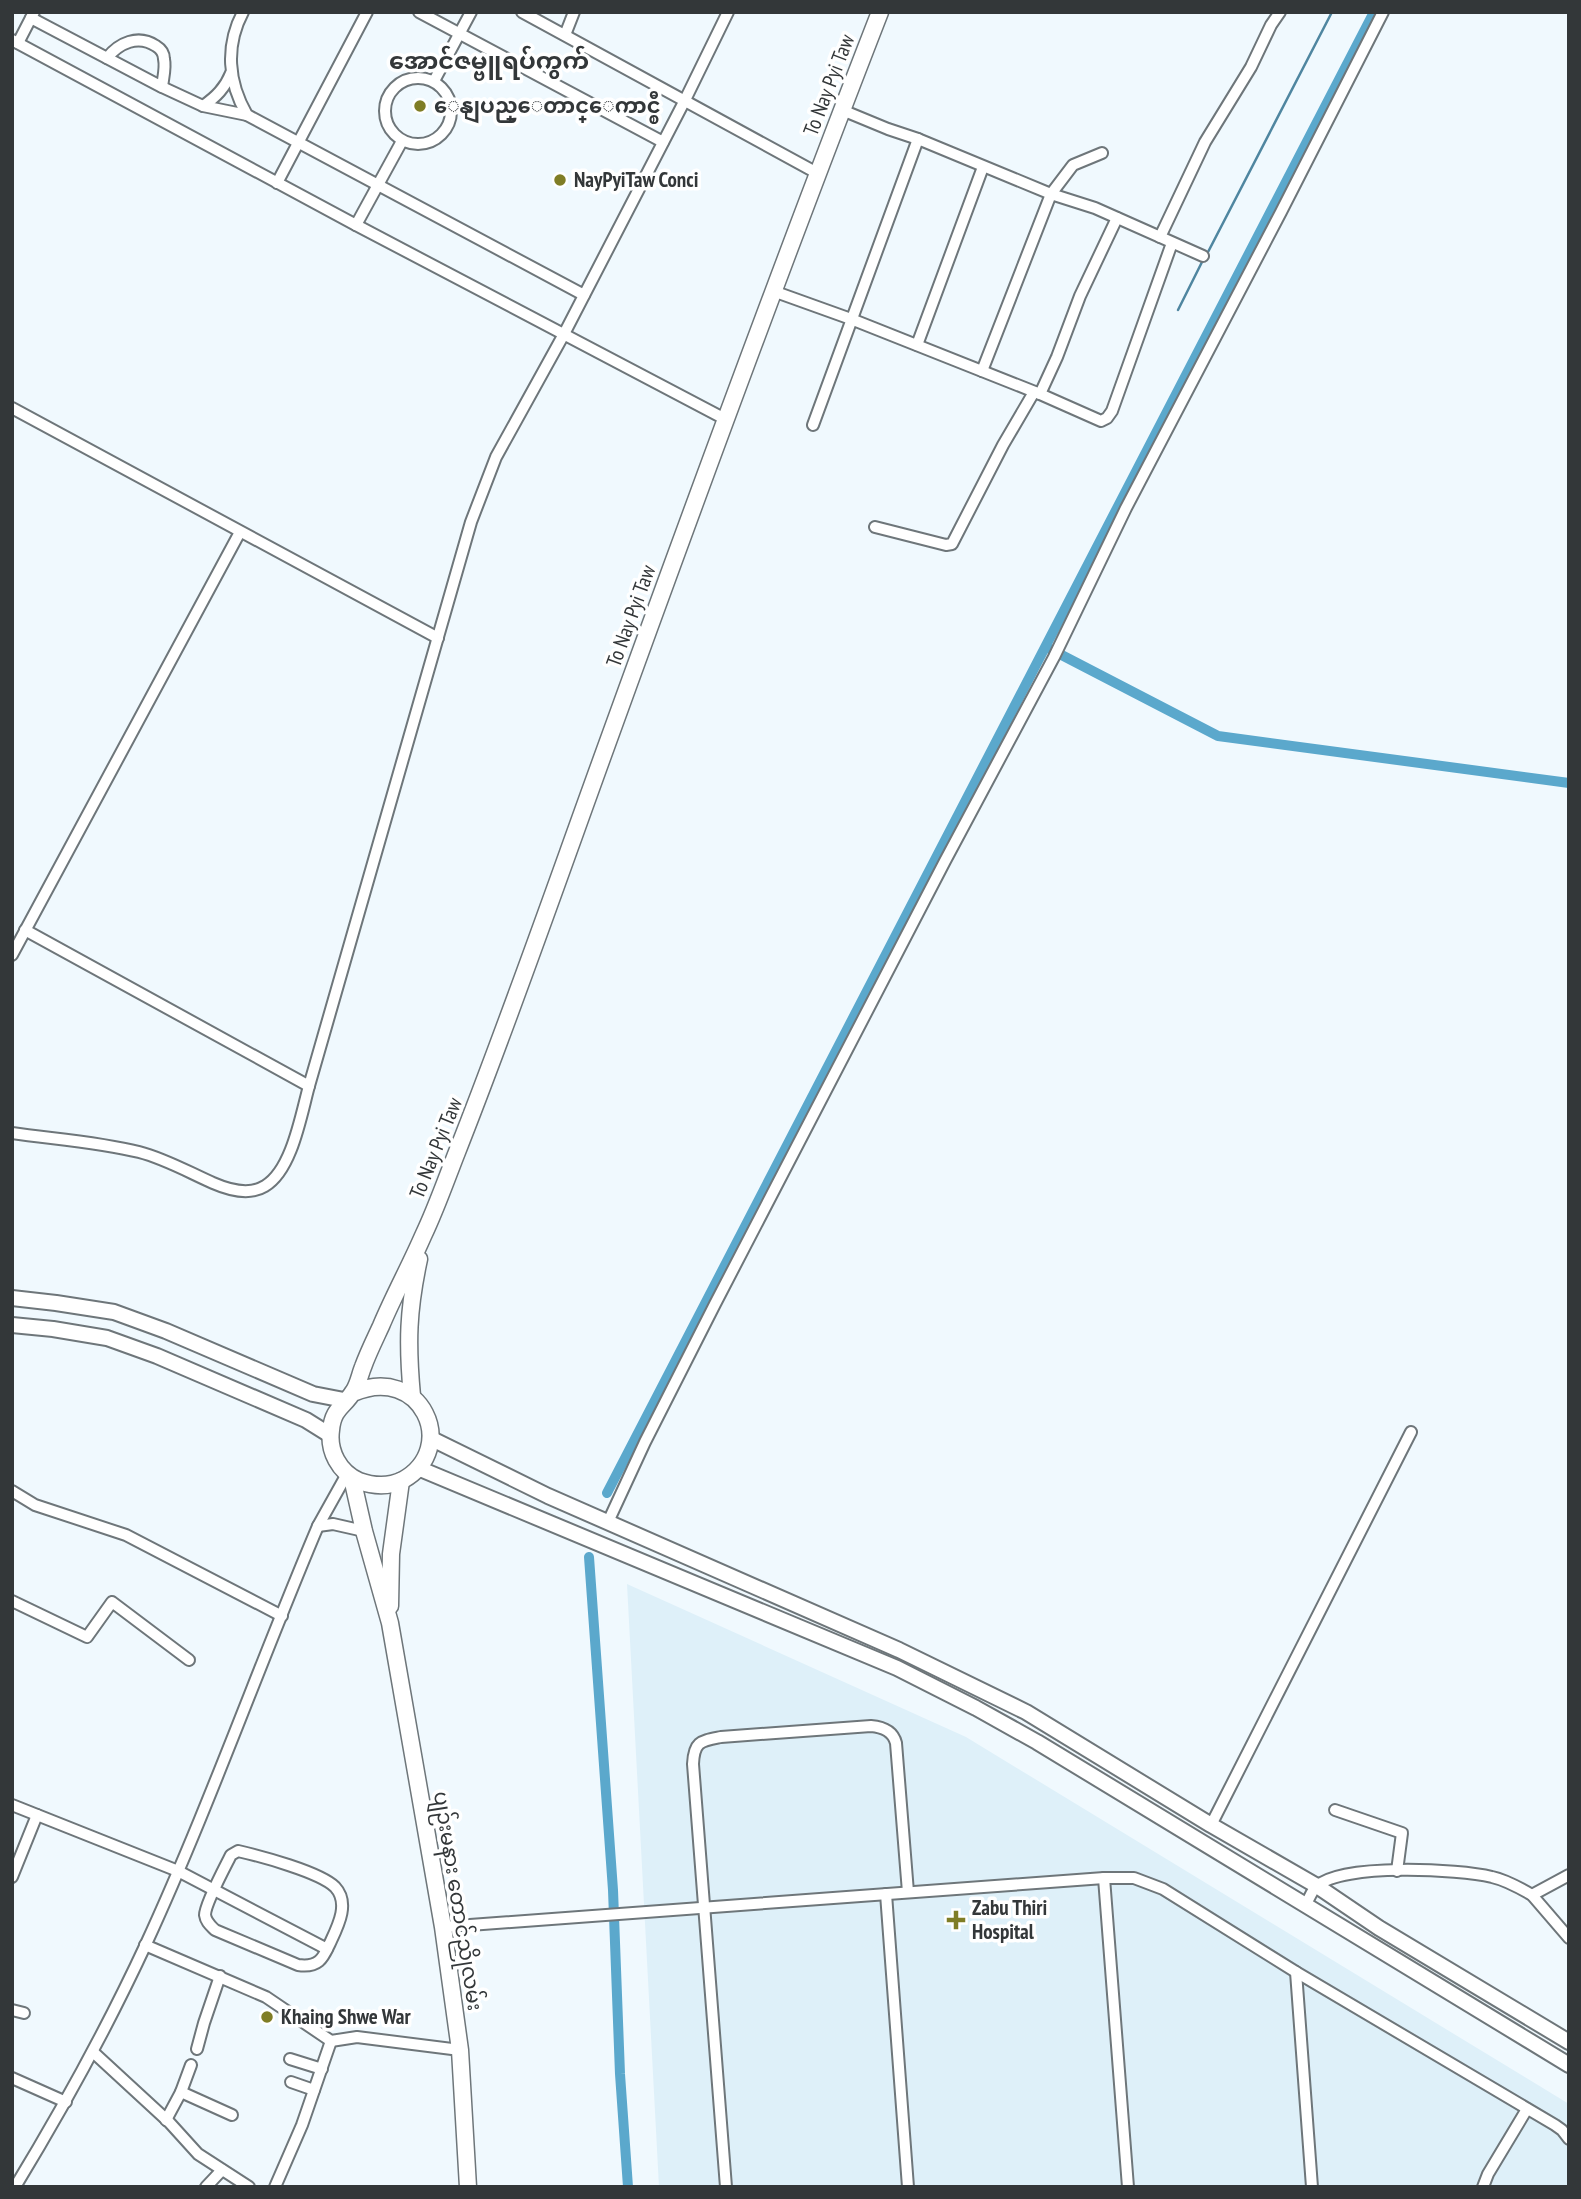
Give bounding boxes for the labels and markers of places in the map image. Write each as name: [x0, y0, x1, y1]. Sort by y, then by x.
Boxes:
place label: ေနျပည္ေတာင္ေကာင္စီ: [434, 91, 661, 124]
marker: ေနျပည္ေတာင္ေကာင္စီ: [412, 98, 428, 114]
place label: NayPyiTaw Conci: [574, 166, 698, 193]
marker: NayPyiTaw Conci: [552, 172, 568, 188]
place label: Zabu Thiri Hospital: [972, 1894, 1047, 1945]
marker: Zabu Thiri Hospital: [946, 1910, 966, 1930]
place label: Khaing Shwe War: [281, 2003, 412, 2030]
marker: Khaing Shwe War: [259, 2009, 275, 2025]

